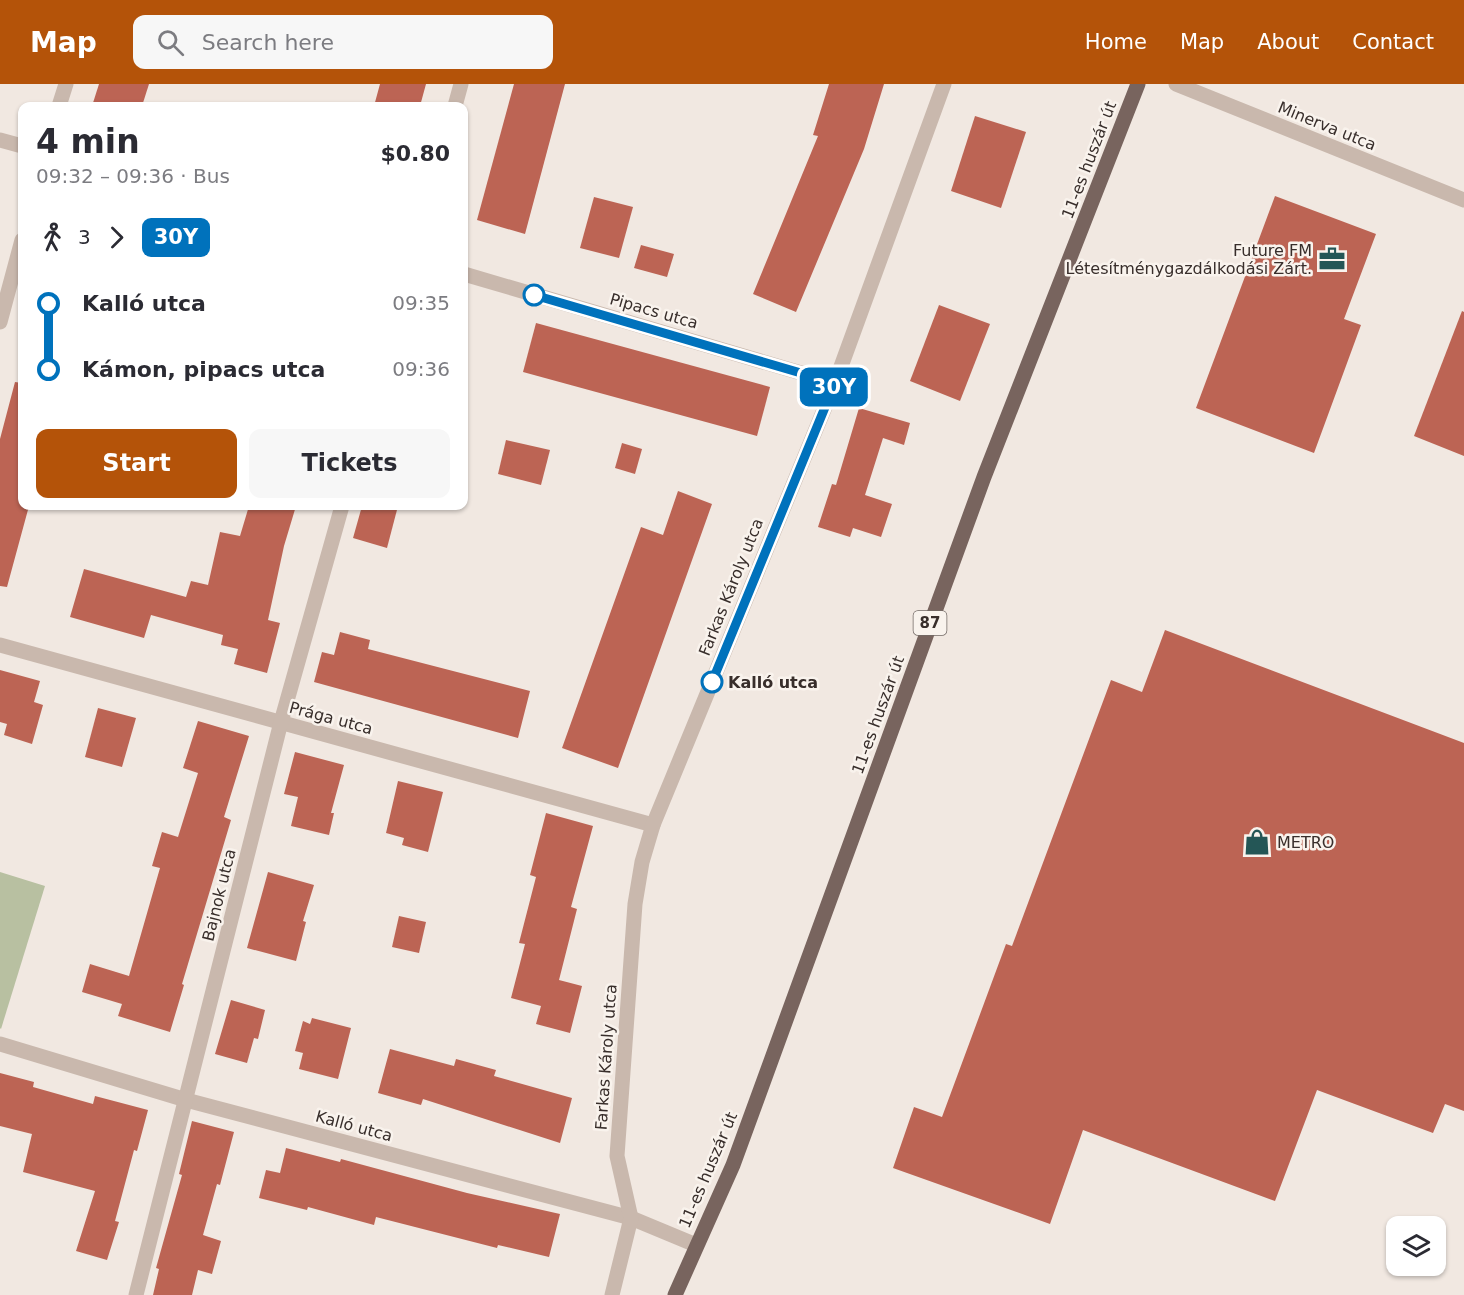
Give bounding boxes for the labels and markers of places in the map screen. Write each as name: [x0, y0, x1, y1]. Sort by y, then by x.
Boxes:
place label: Future FM Létesítménygazdálkodási Zárt.: [1066, 241, 1312, 278]
office icon: Future FM Létesítménygazdálkodási Zárt.: [1317, 244, 1347, 274]
unlabelled marker: [523, 284, 545, 306]
marker: Kalló utca: [701, 671, 723, 693]
place label: Kalló utca: [728, 673, 818, 692]
shop icon: METRO: [1242, 827, 1272, 857]
place label: METRO: [1277, 833, 1334, 852]

